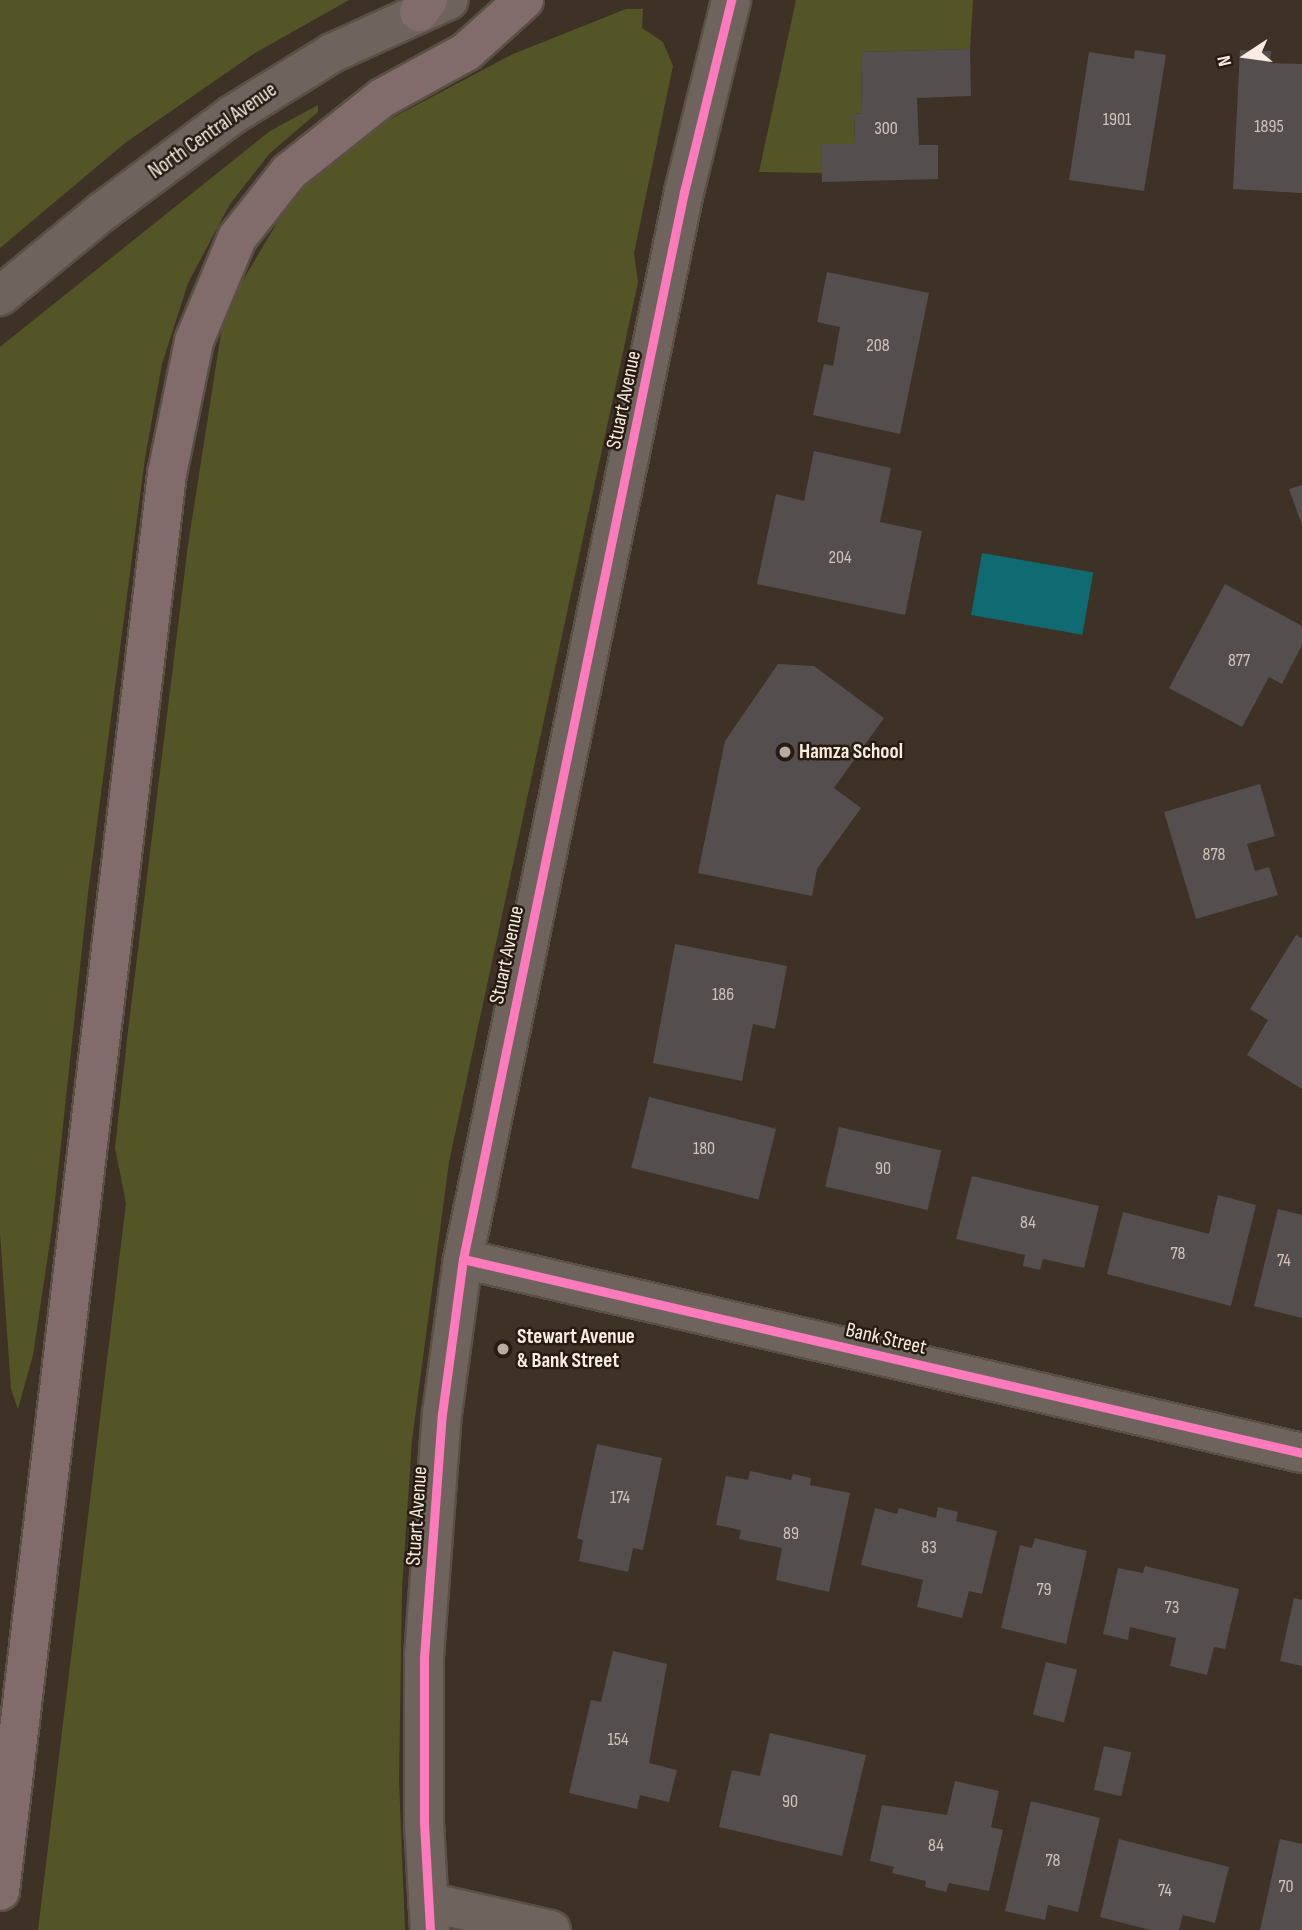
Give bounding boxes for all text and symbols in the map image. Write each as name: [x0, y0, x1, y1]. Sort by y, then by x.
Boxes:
north arrow: [1211, 21, 1281, 91]
text: N: [1213, 53, 1237, 68]
street label: North Central Avenue: [144, 77, 282, 185]
house number: 1901: [1103, 109, 1131, 131]
house number: 1895: [1254, 116, 1284, 138]
house number: 300: [874, 118, 898, 140]
house number: 208: [866, 335, 890, 357]
street label: Stuart Avenue: [601, 349, 647, 451]
house number: 204: [829, 547, 851, 569]
house number: 877: [1228, 650, 1250, 672]
place label: Hamza School: [799, 739, 903, 765]
marker: Hamza School: [777, 744, 793, 760]
house number: 878: [1203, 844, 1225, 866]
street label: Stuart Avenue: [484, 904, 530, 1006]
house number: 186: [712, 984, 734, 1006]
house number: 180: [693, 1138, 715, 1160]
house number: 90: [875, 1158, 891, 1180]
house number: 84: [1020, 1212, 1036, 1234]
house number: 78: [1170, 1243, 1186, 1265]
house number: 74: [1277, 1250, 1291, 1272]
street label: Bank Street: [843, 1317, 929, 1361]
place label: Stewart Avenue & Bank Street: [517, 1324, 635, 1374]
marker: Stewart Avenue & Bank Street: [495, 1341, 511, 1357]
street label: Stuart Avenue: [401, 1465, 433, 1567]
house number: 174: [610, 1487, 630, 1509]
house number: 89: [783, 1523, 799, 1545]
house number: 83: [921, 1537, 937, 1559]
house number: 79: [1036, 1579, 1052, 1601]
house number: 73: [1165, 1597, 1179, 1619]
house number: 154: [607, 1729, 629, 1751]
house number: 90: [782, 1791, 798, 1813]
house number: 84: [928, 1835, 944, 1857]
house number: 78: [1045, 1850, 1061, 1872]
house number: 70: [1278, 1876, 1294, 1898]
house number: 74: [1158, 1880, 1172, 1902]

